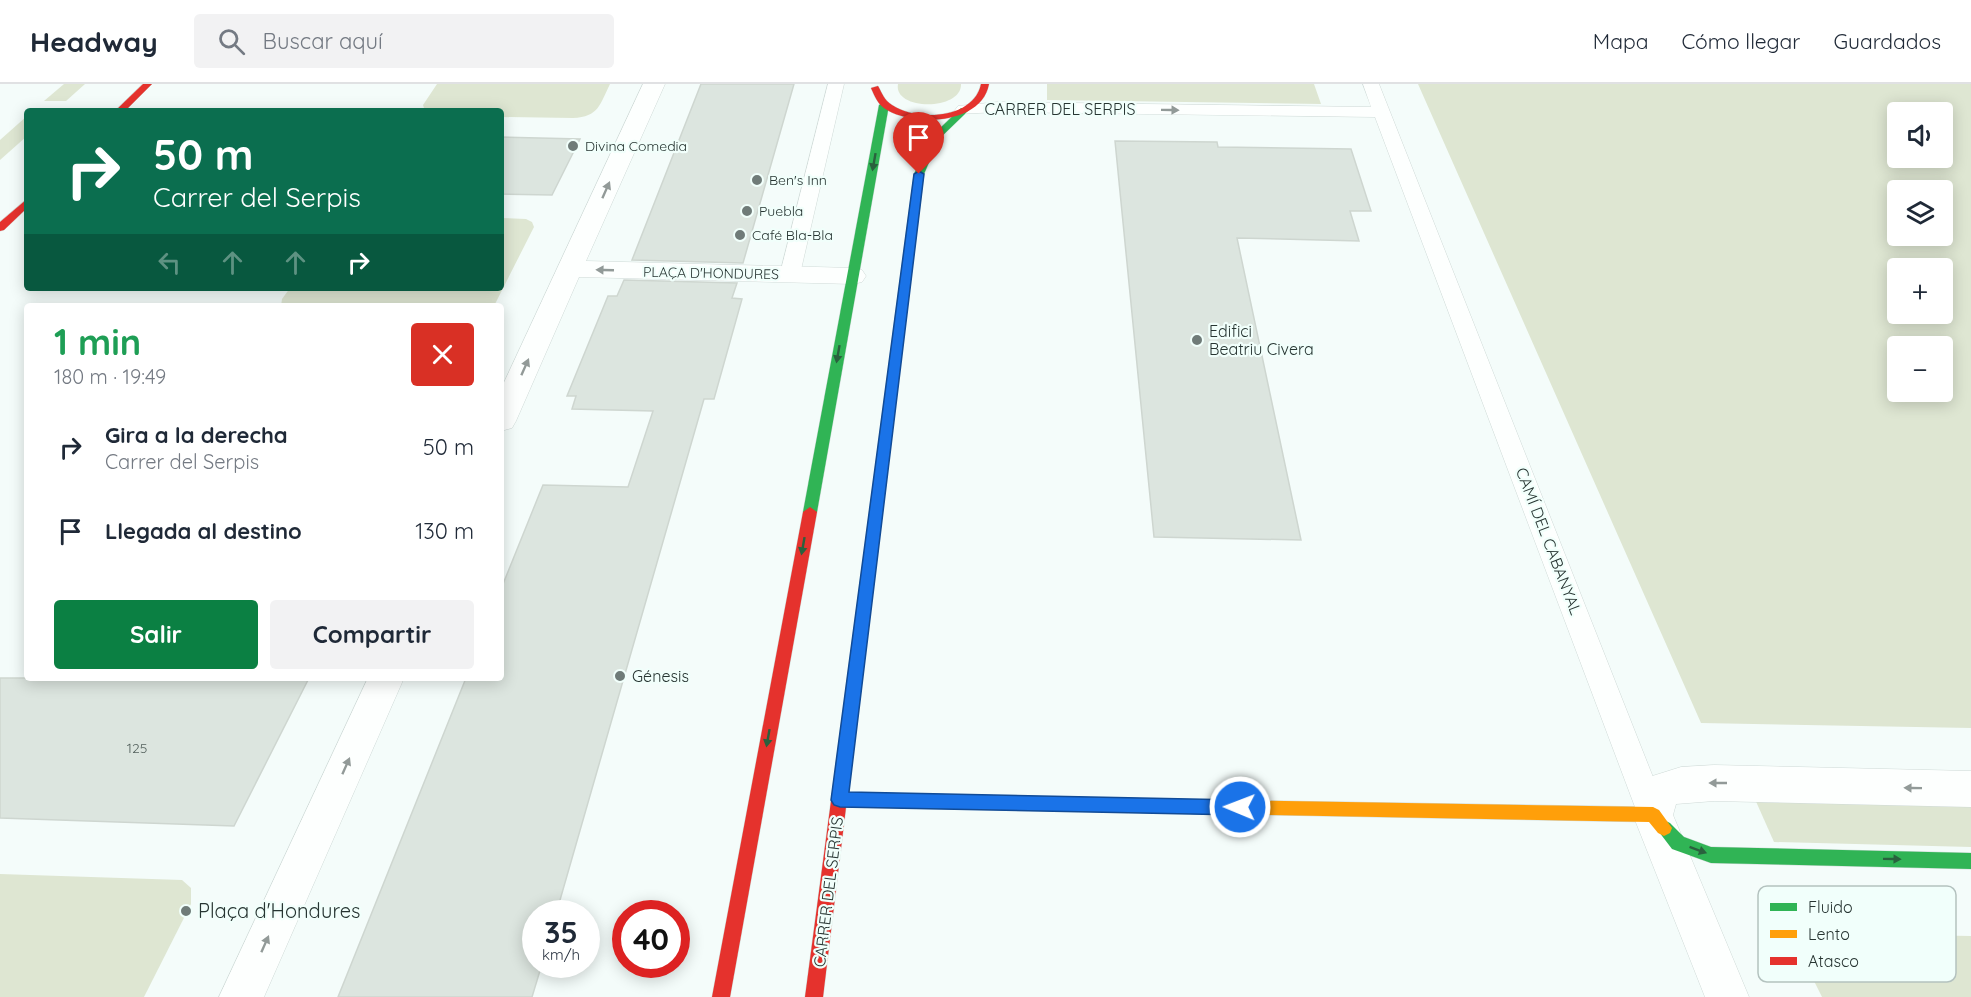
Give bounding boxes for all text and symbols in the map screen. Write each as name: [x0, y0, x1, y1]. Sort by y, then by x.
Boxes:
search box: [194, 14, 614, 68]
text: Headway: [30, 24, 158, 59]
icon: search: [215, 25, 248, 58]
text: Buscar aquí: [263, 27, 383, 55]
text: Mapa: [1593, 28, 1648, 54]
text: Cómo llegar: [1681, 28, 1800, 54]
text: Guardados: [1833, 28, 1941, 54]
street label: CARRER DEL SERPIS: [984, 99, 1136, 119]
map controls: [1887, 102, 1953, 402]
button: sound: [1887, 102, 1953, 168]
one-way arrow: [1160, 105, 1179, 115]
pin: [893, 112, 944, 174]
icon: arrive: [902, 121, 935, 154]
text: 50 m: [153, 128, 253, 181]
icon: right: [54, 132, 132, 210]
place label: Divina Comedia: [585, 137, 687, 155]
marker: Divina Comedia: [566, 139, 580, 153]
one-way arrow: [869, 153, 878, 172]
place label: Ben's Inn: [769, 171, 827, 189]
marker: Ben's Inn: [750, 173, 764, 187]
text: Carrer del Serpis: [153, 180, 361, 214]
button: layers: [1887, 180, 1953, 246]
one-way arrow: [601, 181, 610, 198]
place label: Puebla: [759, 202, 803, 220]
marker: Puebla: [740, 204, 754, 218]
place label: Café Bla-Bla: [752, 226, 833, 244]
marker: Café Bla-Bla: [733, 228, 747, 242]
icon: left: [153, 246, 186, 279]
icon: ahead: [216, 246, 249, 279]
icon: ahead: [279, 246, 312, 279]
icon: right: [342, 246, 375, 279]
button: +: [1887, 258, 1953, 324]
street label: PLAÇA D'HONDURES: [643, 263, 779, 283]
one-way arrow: [596, 266, 615, 275]
text: 1 min: [54, 319, 141, 364]
place label: Edifici Beatriu Civera: [1209, 321, 1314, 359]
button: close: [411, 323, 474, 386]
marker: Edifici Beatriu Civera: [1190, 333, 1204, 347]
button: −: [1887, 336, 1953, 402]
one-way arrow: [833, 345, 842, 364]
one-way arrow: [520, 358, 530, 376]
text: 180 m · 19:49: [54, 364, 166, 389]
text: Gira a la derecha: [105, 421, 288, 449]
icon: right: [54, 431, 87, 464]
text: 50 m: [423, 433, 474, 461]
text: Carrer del Serpis: [105, 449, 259, 474]
street label: CAMÍ DEL CABANYAL: [1512, 464, 1586, 618]
icon: arrive: [54, 515, 87, 548]
text: Llegada al destino: [105, 517, 302, 545]
text: 130 m: [415, 517, 474, 545]
one-way arrow: [798, 536, 807, 555]
button: Salir: [54, 600, 258, 669]
button: Compartir: [270, 600, 474, 669]
place label: Génesis: [632, 666, 689, 686]
marker: Génesis: [613, 669, 627, 683]
one-way arrow: [763, 728, 772, 747]
house number: 125: [127, 739, 147, 757]
one-way arrow: [341, 757, 351, 775]
position arrow: [1208, 775, 1272, 839]
one-way arrow: [1708, 778, 1727, 788]
one-way arrow: [1903, 783, 1922, 793]
street label: CARRER DEL SERPIS: [809, 816, 847, 968]
one-way arrow: [1689, 846, 1707, 856]
one-way arrow: [1883, 855, 1902, 864]
legend: [1758, 886, 1956, 982]
text: Fluido: [1808, 897, 1853, 917]
place label: Plaça d'Hondures: [198, 898, 360, 923]
speed limit sign: 40: [612, 900, 690, 978]
marker: Plaça d'Hondures: [179, 904, 193, 918]
text: 35: [544, 913, 578, 951]
text: Lento: [1808, 924, 1850, 944]
one-way arrow: [260, 934, 270, 952]
text: km/h: [542, 945, 580, 964]
text: Atasco: [1808, 951, 1859, 971]

